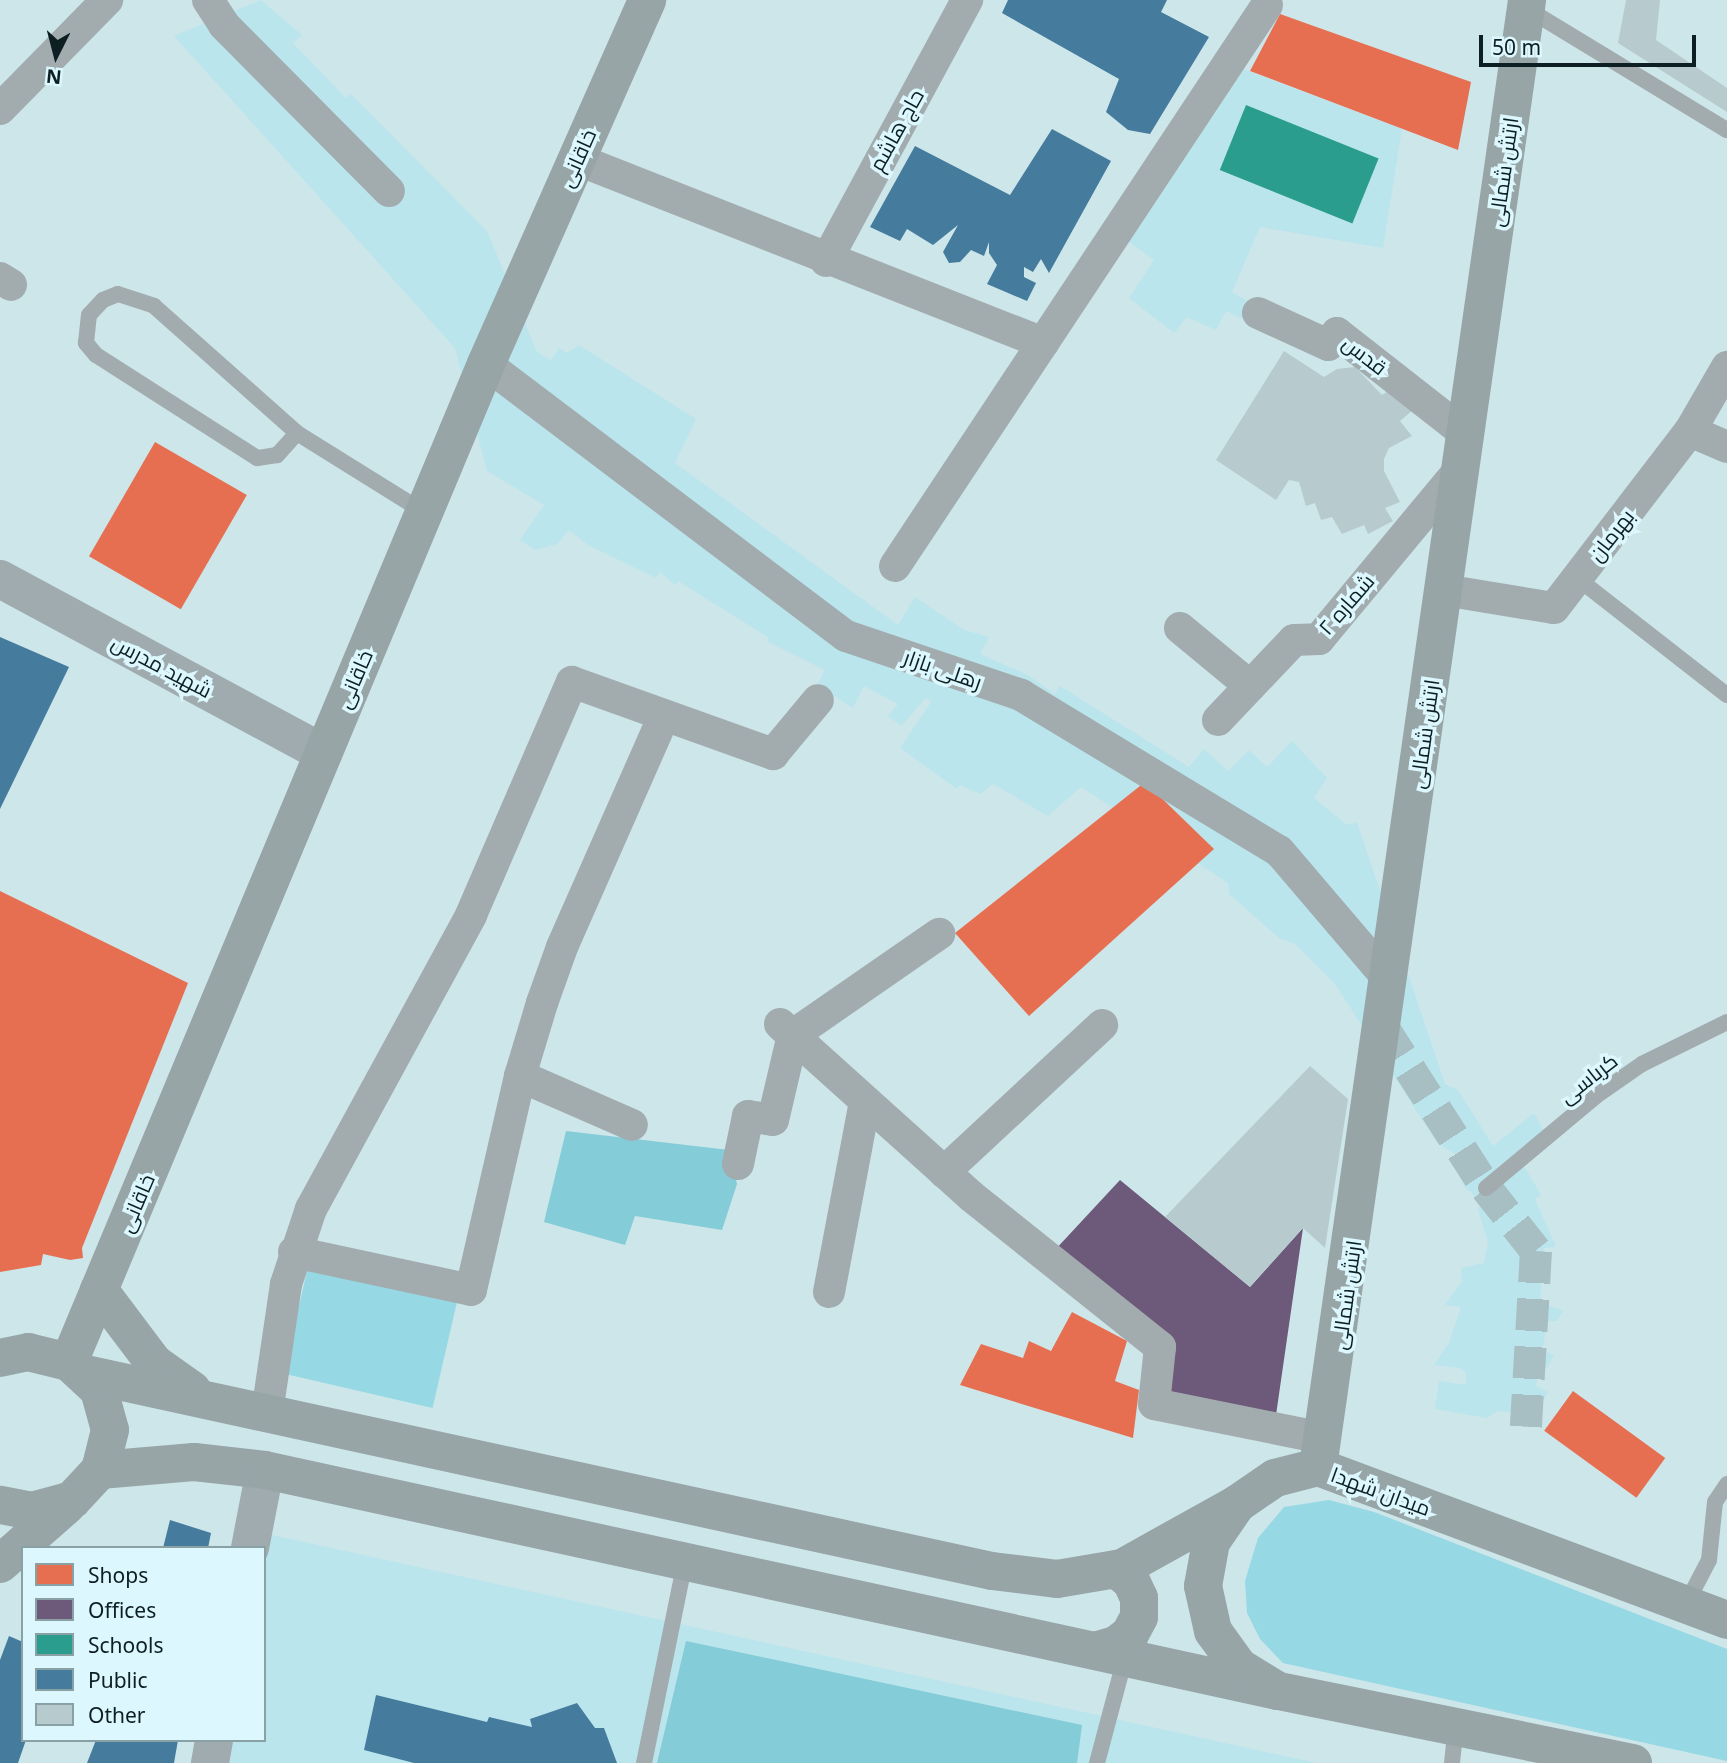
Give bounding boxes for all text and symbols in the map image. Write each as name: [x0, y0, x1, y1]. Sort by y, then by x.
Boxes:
north arrow: [21, 21, 91, 91]
scale bar: [1482, 21, 1699, 65]
text: 50 m: [1492, 33, 1541, 61]
text: N: [45, 63, 63, 91]
street label: حاج هاشم: [863, 85, 929, 175]
street label: ارتش شمالی: [1483, 116, 1523, 228]
street label: خاقانی: [553, 125, 601, 191]
street label: قدس: [1338, 330, 1392, 380]
street label: بهرمان: [1583, 504, 1639, 566]
street label: شماره ۲: [1313, 569, 1379, 639]
street label: شهید مدرس: [108, 629, 216, 703]
street label: رهلی بازار: [901, 644, 985, 694]
street label: خاقانی: [330, 646, 378, 712]
street label: ارتش شمالی: [1404, 678, 1444, 790]
street label: کرباسی: [1554, 1047, 1622, 1109]
street label: خاقانی: [112, 1170, 160, 1236]
street label: ارتش شمالی: [1326, 1239, 1366, 1351]
street label: میدان شهدا: [1328, 1461, 1434, 1521]
legend: [21, 1546, 266, 1742]
text: Shops: [88, 1561, 148, 1589]
text: Offices: [88, 1596, 156, 1624]
text: Schools: [88, 1631, 163, 1659]
text: Public: [88, 1666, 148, 1694]
text: Other: [88, 1701, 145, 1729]

